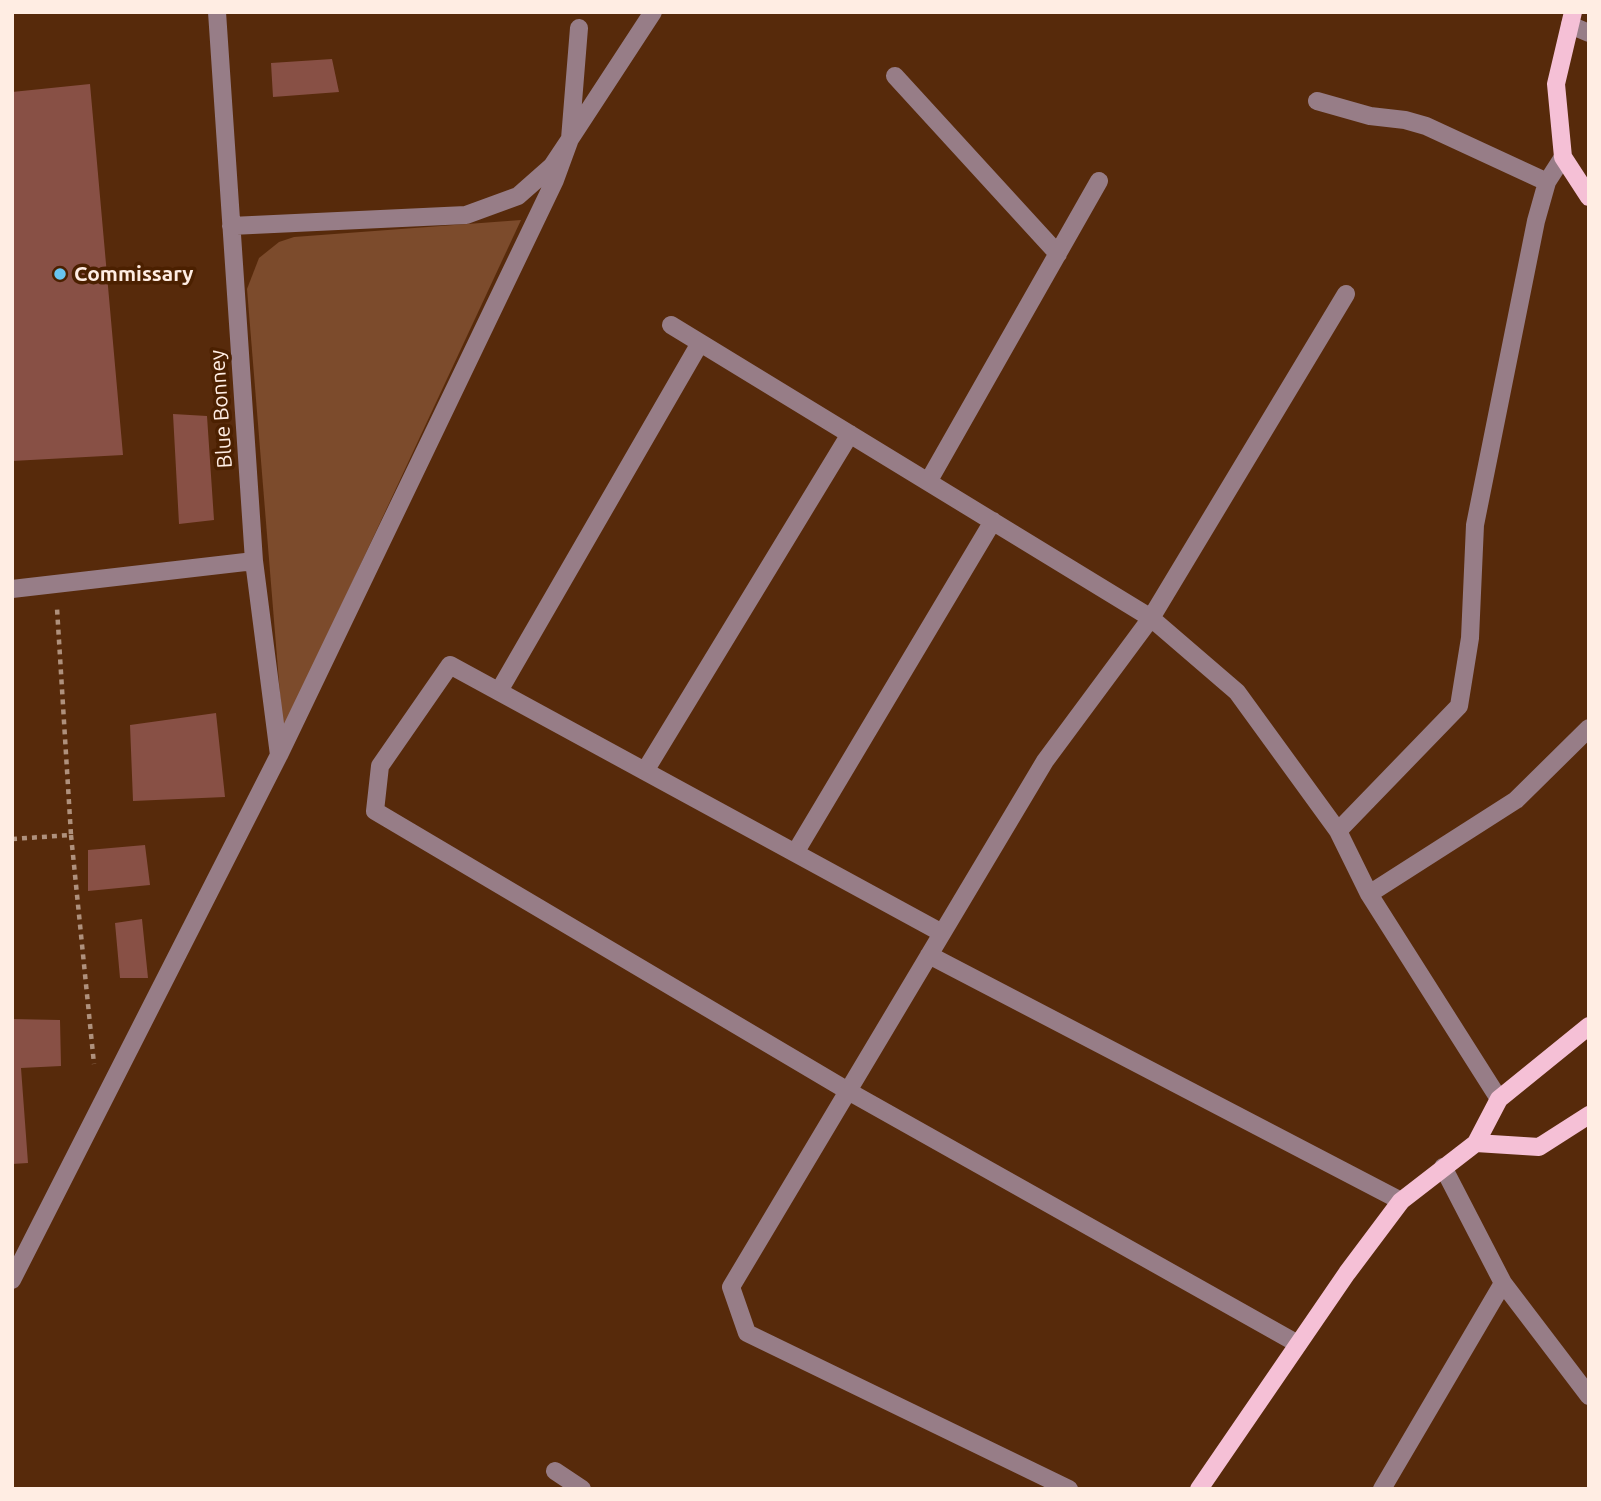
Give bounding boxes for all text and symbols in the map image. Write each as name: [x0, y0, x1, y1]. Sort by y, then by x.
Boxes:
place label: Commissary: [74, 261, 194, 287]
marker: Commissary: [52, 266, 68, 282]
street label: Blue Bonney: [204, 349, 238, 469]

